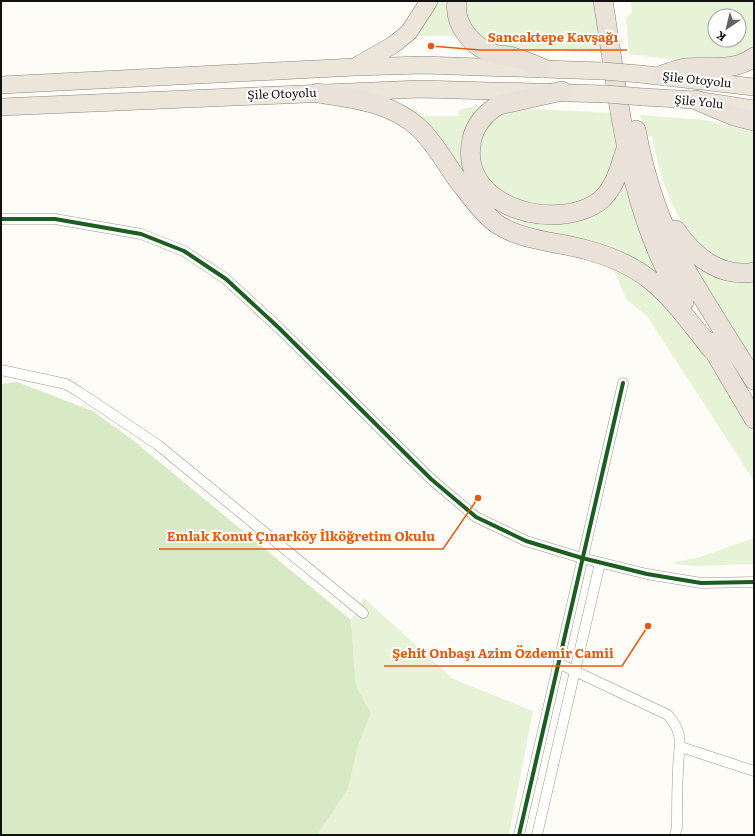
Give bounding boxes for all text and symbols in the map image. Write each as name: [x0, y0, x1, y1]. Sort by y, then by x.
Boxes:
north arrow: [707, 8, 747, 48]
callout: Sancaktepe Kavşağı: [480, 25, 627, 50]
text: Sancaktepe Kavşağı: [488, 27, 618, 46]
text: K: [712, 28, 729, 46]
street label: Şile Otoyolu: [662, 66, 733, 92]
street label: Şile Otoyolu: [247, 83, 317, 103]
street label: Şile Yolu: [674, 89, 725, 113]
callout: Emlak Konut Çınarköy İlköğretim Okulu: [159, 524, 443, 549]
text: Emlak Konut Çınarköy İlköğretim Okulu: [167, 526, 435, 545]
callout: Şehit Onbaşı Azim Özdemir Camii: [384, 641, 622, 666]
text: Şehit Onbaşı Azim Özdemir Camii: [392, 643, 614, 662]

